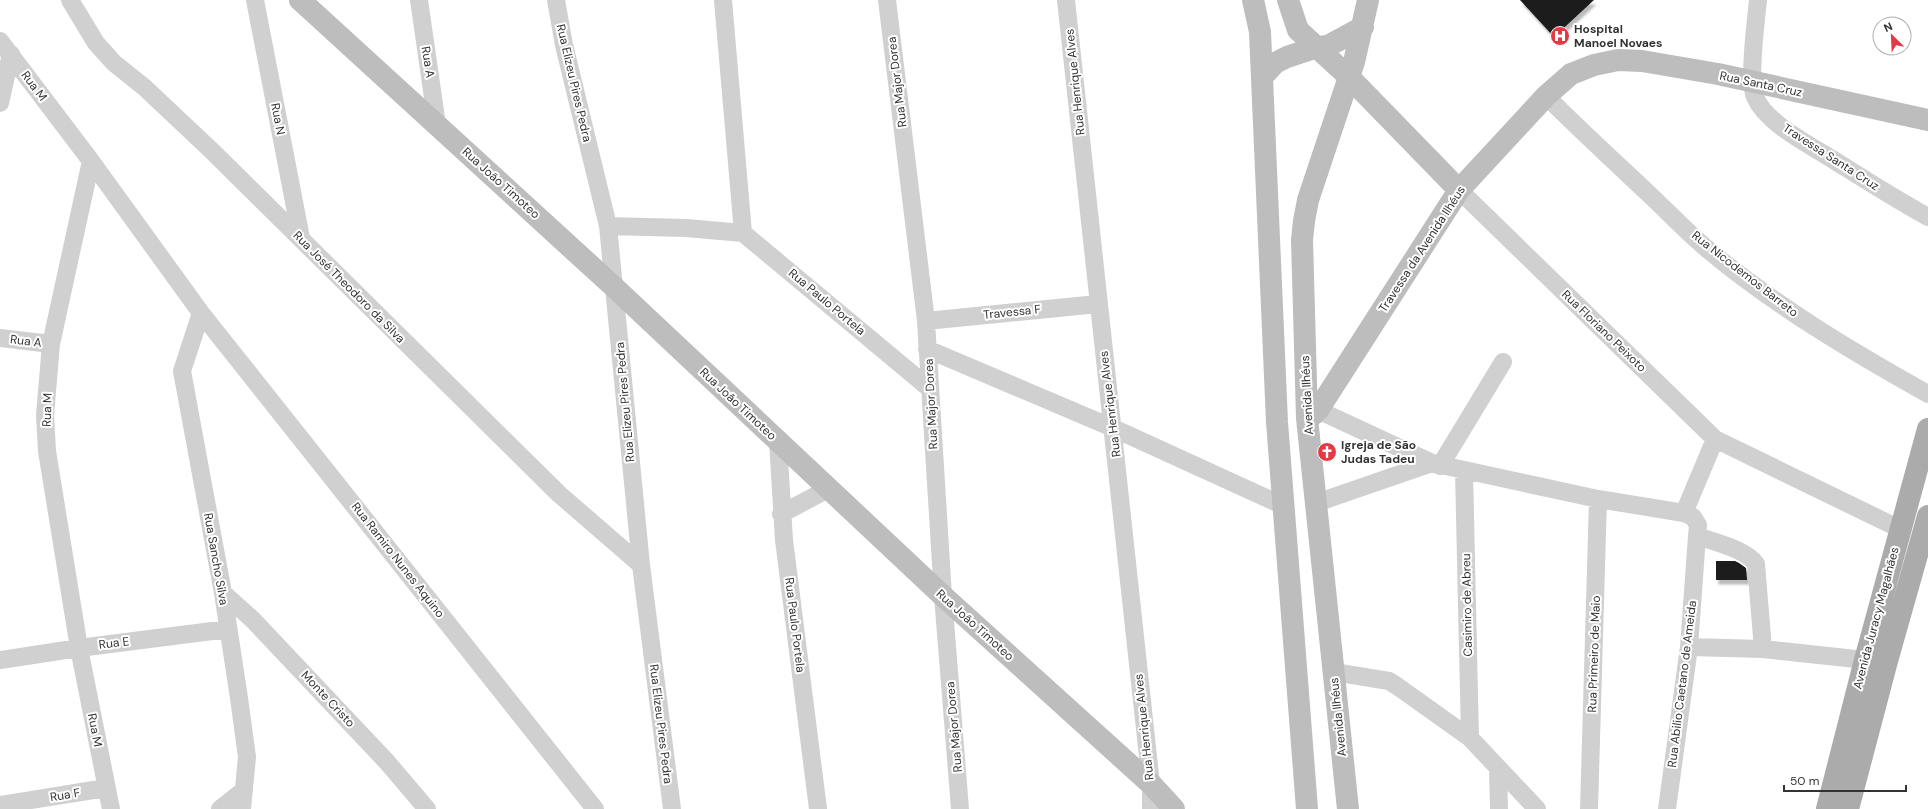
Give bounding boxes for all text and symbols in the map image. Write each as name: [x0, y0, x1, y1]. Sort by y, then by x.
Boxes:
north arrow: [1872, 16, 1912, 56]
text: N: [1881, 19, 1894, 35]
place label: Hospital Manoel Novaes: [1574, 21, 1662, 51]
street label: Rua Elizeu Pires Pedra: [553, 23, 595, 143]
hospital icon: Hospital Manoel Novaes: [1549, 25, 1571, 47]
street label: Rua Henrique Alves: [1061, 28, 1089, 136]
street label: Rua Major Dorea: [884, 36, 910, 128]
street label: Rua A: [418, 45, 438, 79]
street label: Rua Santa Cruz: [1718, 67, 1804, 101]
street label: Rua M: [17, 68, 51, 104]
street label: Rua N: [267, 102, 289, 136]
street label: Travessa Santa Cruz: [1780, 120, 1882, 194]
street label: Rua João Timoteo: [459, 144, 543, 222]
street label: Travessa da Avenida Ilhéus: [1375, 183, 1469, 315]
street label: Rua Nicodemos Barreto: [1688, 227, 1802, 321]
street label: Rua José Theodoro da Silva: [290, 228, 408, 346]
street label: Rua Paulo Portela: [785, 265, 869, 339]
street label: Rua Floriano Peixoto: [1558, 287, 1650, 375]
street label: Travessa F: [982, 301, 1042, 323]
street label: Rua A: [9, 331, 43, 351]
street label: Rua Elizeu Pires Pedra: [612, 341, 638, 463]
street label: Rua Henrique Alves: [1096, 350, 1124, 458]
street label: Avenida Ilhéus: [1297, 355, 1317, 435]
street label: Rua Major Dorea: [921, 358, 941, 450]
street label: Rua João Timoteo: [696, 364, 780, 444]
street label: Rua M: [38, 393, 56, 427]
place label: Igreja de São Judas Tadeu: [1341, 437, 1416, 467]
church icon: Igreja de São Judas Tadeu: [1316, 441, 1338, 463]
street label: Rua Ramiro Nunes Aquino: [348, 499, 448, 621]
street label: Rua Sancho Silva: [200, 512, 232, 606]
street label: Avenida Juracy Magalhães: [1849, 545, 1903, 691]
street label: Casimiro de Abreu: [1458, 553, 1476, 657]
street label: Rua Paulo Portela: [781, 577, 809, 673]
street label: Rua João Timoteo: [933, 586, 1017, 664]
street label: Rua Primeiro de Maio: [1584, 595, 1604, 713]
street label: Rua Abilio Caetano de Ameida: [1664, 600, 1700, 768]
street label: Rua E: [98, 633, 130, 653]
street label: Rua Elizeu Pires Pedra: [646, 663, 676, 785]
street label: Monte Cristo: [298, 667, 358, 731]
street label: Rua Henrique Alves: [1130, 673, 1158, 781]
street label: Avenida Ilhéus: [1326, 677, 1350, 757]
street label: Rua Major Dorea: [942, 681, 966, 773]
street label: Rua M: [84, 712, 106, 748]
scale bar: [1784, 767, 1906, 793]
text: 50 m: [1790, 773, 1819, 789]
street label: Rua F: [49, 785, 82, 805]

